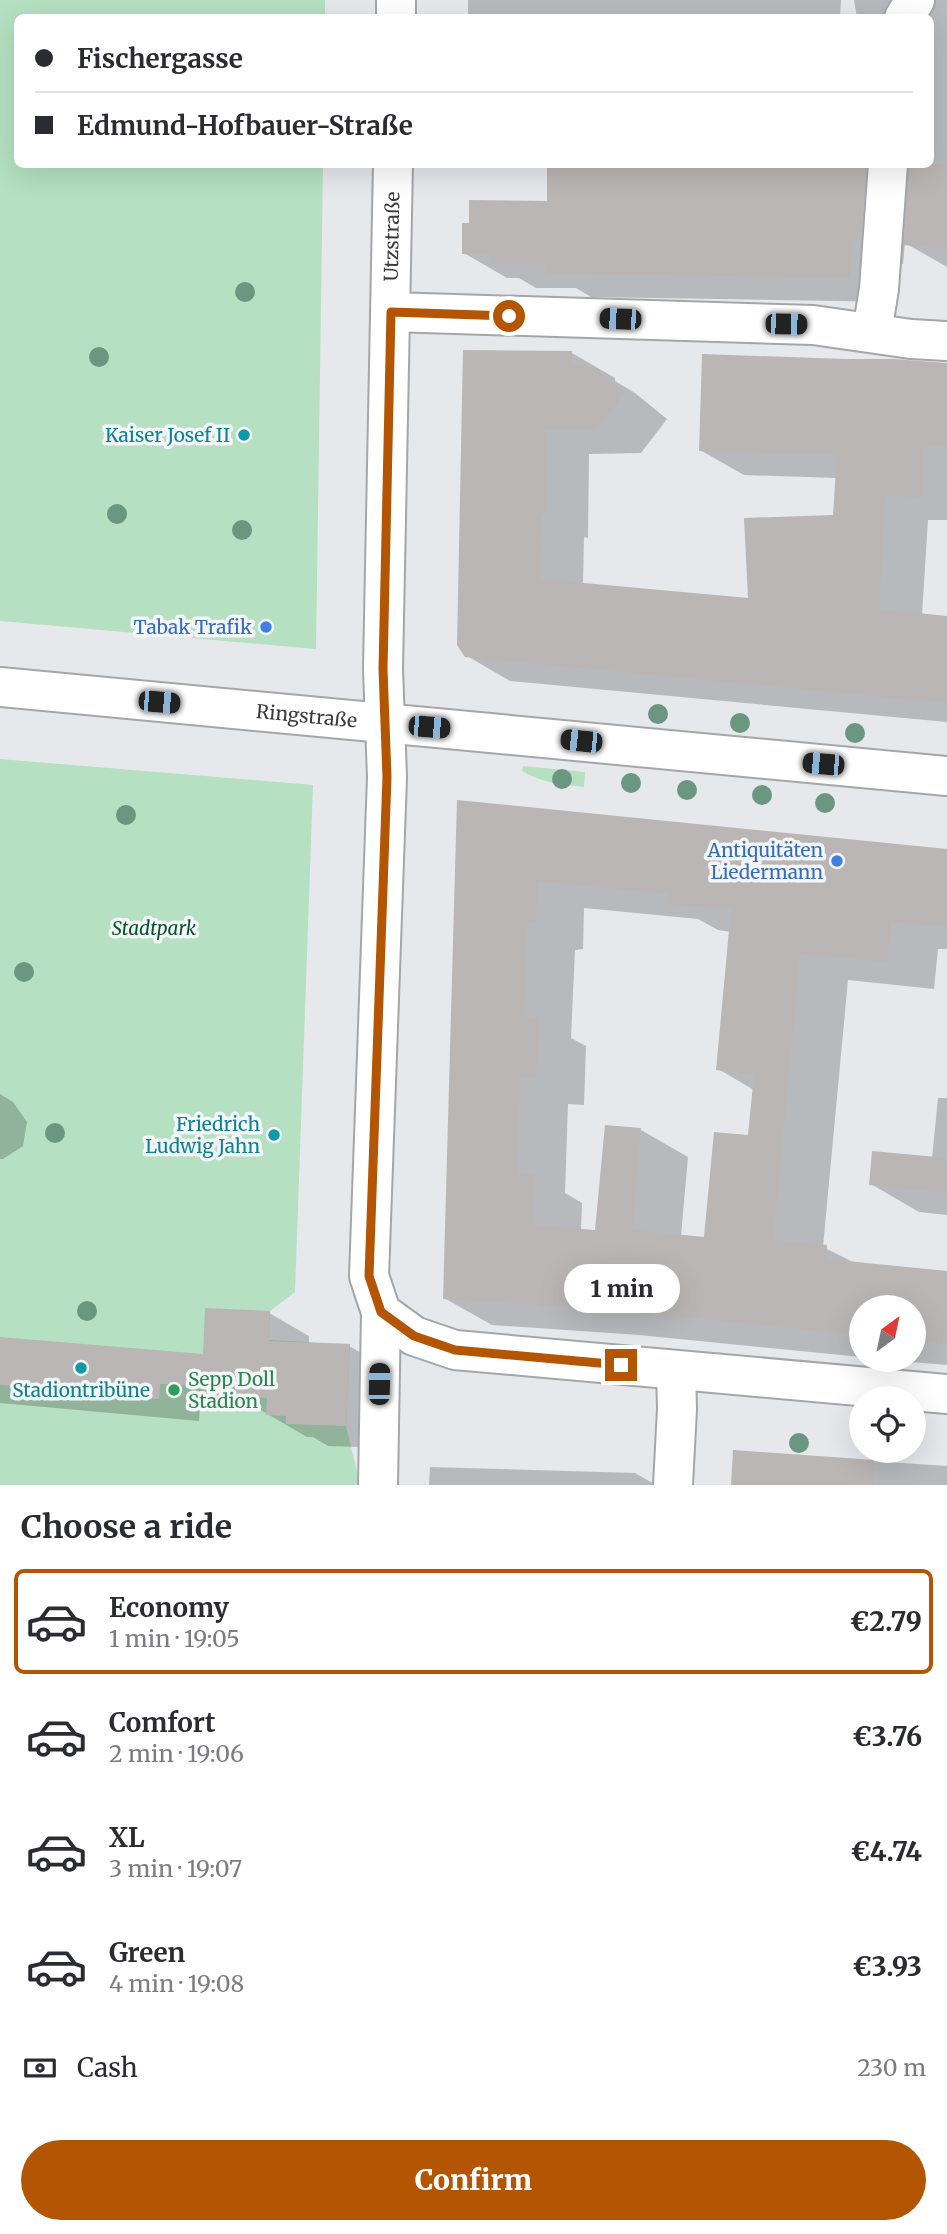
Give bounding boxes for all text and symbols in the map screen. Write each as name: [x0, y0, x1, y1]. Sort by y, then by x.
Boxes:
text: Fischergasse: [77, 42, 243, 75]
text: Edmund-Hofbauer-Straße: [77, 109, 413, 142]
street label: Utzstraße: [379, 191, 404, 282]
route start: [493, 300, 525, 332]
car: [599, 308, 642, 330]
car: [765, 313, 808, 335]
place label: Kaiser Josef II: [105, 423, 230, 447]
marker: Kaiser Josef II: [236, 427, 252, 443]
place label: Tabak Trafik: [133, 615, 252, 639]
marker: Tabak Trafik: [258, 619, 274, 635]
car: [138, 690, 181, 714]
street label: Ringstraße: [255, 699, 358, 733]
car: [408, 715, 451, 739]
car: [560, 728, 603, 754]
car: [802, 752, 845, 776]
place label: Antiquitäten Liedermann: [707, 838, 823, 884]
marker: Antiquitäten Liedermann: [829, 853, 845, 869]
park label: Stadtpark: [112, 916, 197, 940]
place label: Friedrich Ludwig Jahn: [145, 1112, 260, 1158]
marker: Friedrich Ludwig Jahn: [266, 1127, 282, 1143]
callout: 1 min: [563, 1264, 679, 1312]
text: 1 min: [590, 1274, 654, 1303]
north arrow: [849, 1295, 926, 1372]
map controls: [849, 1295, 926, 1463]
route end: [605, 1349, 637, 1381]
marker: Stadiontribüne: [73, 1360, 89, 1376]
car: [369, 1363, 390, 1405]
place label: Sepp Doll Stadion: [188, 1367, 275, 1413]
place label: Stadiontribüne: [12, 1378, 150, 1402]
marker: Sepp Doll Stadion: [166, 1382, 182, 1398]
button: locate: [849, 1386, 926, 1463]
text: Choose a ride: [21, 1507, 232, 1547]
icon: car: [25, 1590, 88, 1653]
text: Economy: [109, 1591, 229, 1624]
text: €2.79: [850, 1605, 922, 1638]
text: 1 min · 19:05: [109, 1624, 240, 1653]
icon: car: [25, 1705, 88, 1768]
text: Comfort: [109, 1706, 215, 1739]
text: €3.76: [852, 1720, 922, 1753]
text: 2 min · 19:06: [109, 1739, 244, 1768]
icon: car: [25, 1820, 88, 1883]
text: XL: [109, 1821, 145, 1854]
text: €4.74: [851, 1835, 922, 1868]
text: 3 min · 19:07: [109, 1854, 242, 1883]
icon: car: [25, 1935, 88, 1998]
text: Green: [109, 1936, 185, 1969]
text: €3.93: [852, 1950, 922, 1983]
text: 4 min · 19:08: [109, 1969, 244, 1998]
icon: cash: [21, 2049, 59, 2087]
text: Cash: [77, 2051, 138, 2084]
text: 230 m: [857, 2053, 926, 2082]
button: Confirm: [21, 2140, 926, 2220]

